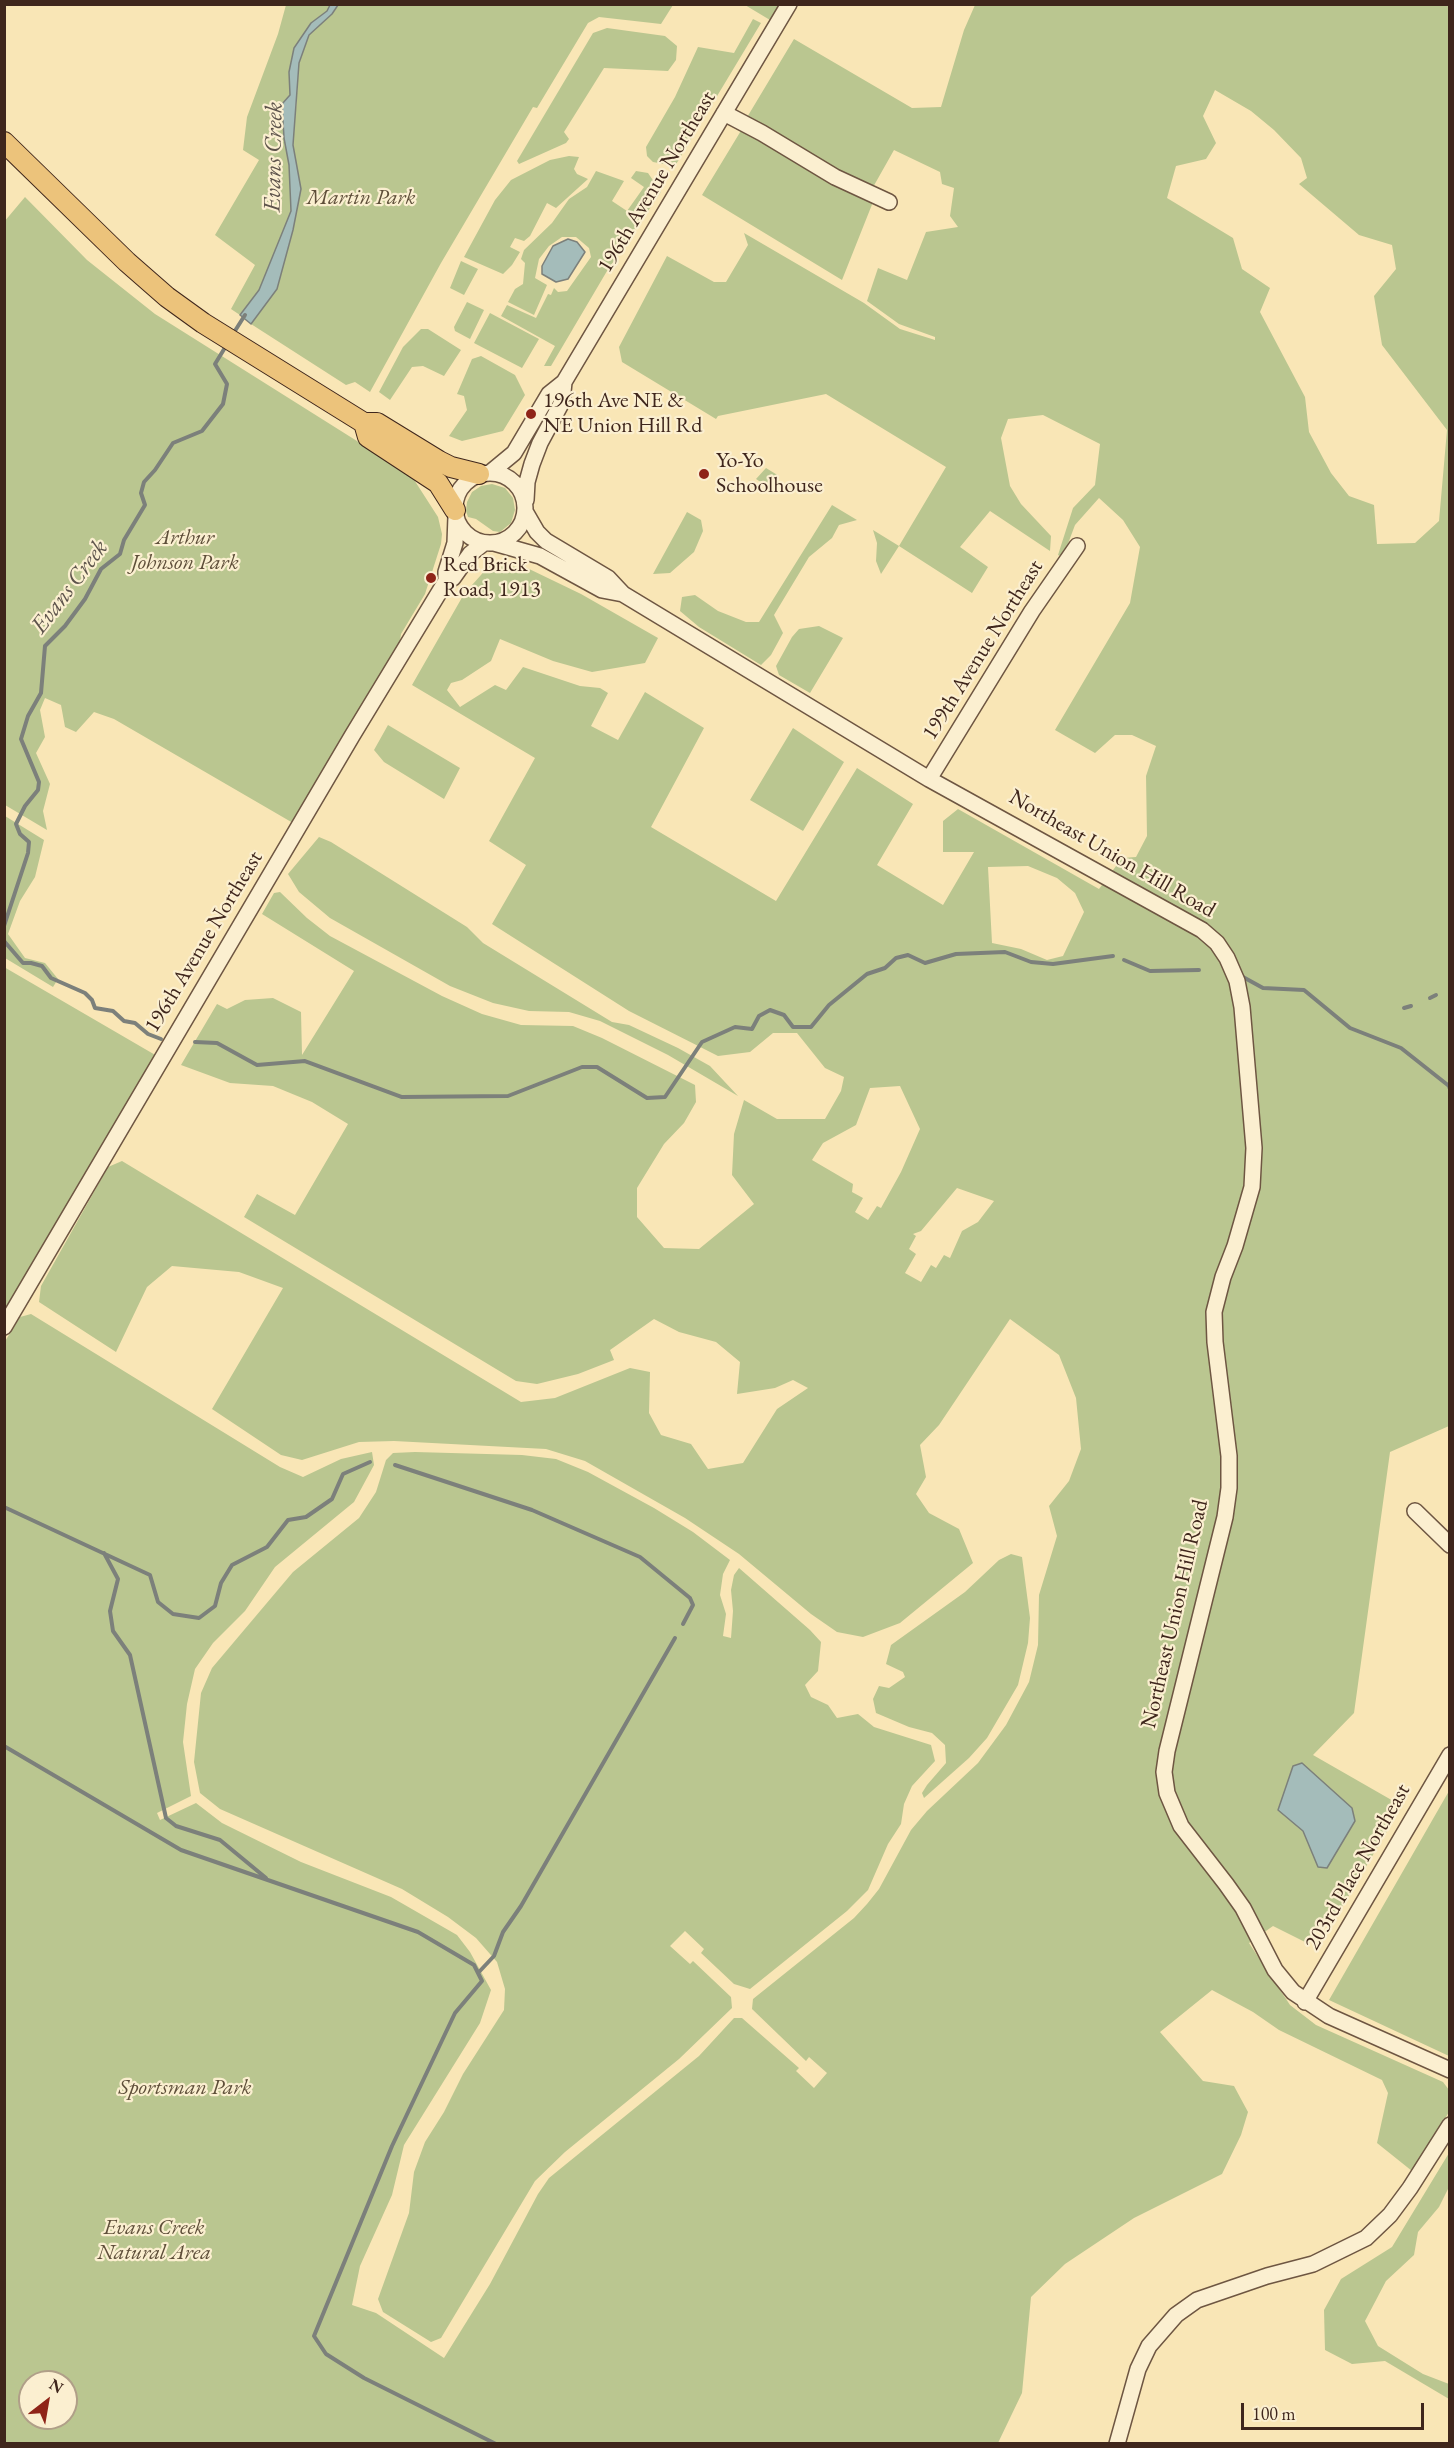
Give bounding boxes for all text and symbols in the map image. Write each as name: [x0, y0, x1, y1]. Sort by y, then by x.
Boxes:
street label: 196th Avenue Northeast: [592, 86, 722, 278]
water label: Evans Creek: [259, 102, 289, 212]
park label: Martin Park: [306, 185, 416, 211]
place label: 196th Ave NE & NE Union Hill Rd: [543, 388, 702, 440]
marker: 196th Ave NE & NE Union Hill Rd: [524, 407, 538, 421]
place label: Yo-Yo Schoolhouse: [716, 448, 823, 500]
marker: Yo-Yo Schoolhouse: [697, 467, 711, 481]
park label: Arthur Johnson Park: [131, 525, 239, 576]
water label: Evans Creek: [25, 534, 115, 640]
place label: Red Brick Road, 1913: [443, 552, 541, 604]
street label: 199th Avenue Northeast: [917, 555, 1049, 745]
marker: Red Brick Road, 1913: [424, 571, 438, 585]
street label: Northeast Union Hill Road: [1004, 784, 1220, 924]
street label: 196th Avenue Northeast: [139, 846, 269, 1038]
street label: Northeast Union Hill Road: [1136, 1497, 1214, 1731]
street label: 203rd Place Northeast: [1300, 1779, 1416, 1955]
park label: Sportsman Park: [118, 2075, 252, 2101]
park label: Evans Creek Natural Area: [97, 2215, 211, 2266]
north arrow: [18, 2370, 78, 2430]
text: N: [46, 2374, 67, 2398]
scale bar: [1244, 2391, 1427, 2429]
text: 100 m: [1252, 2402, 1296, 2425]

